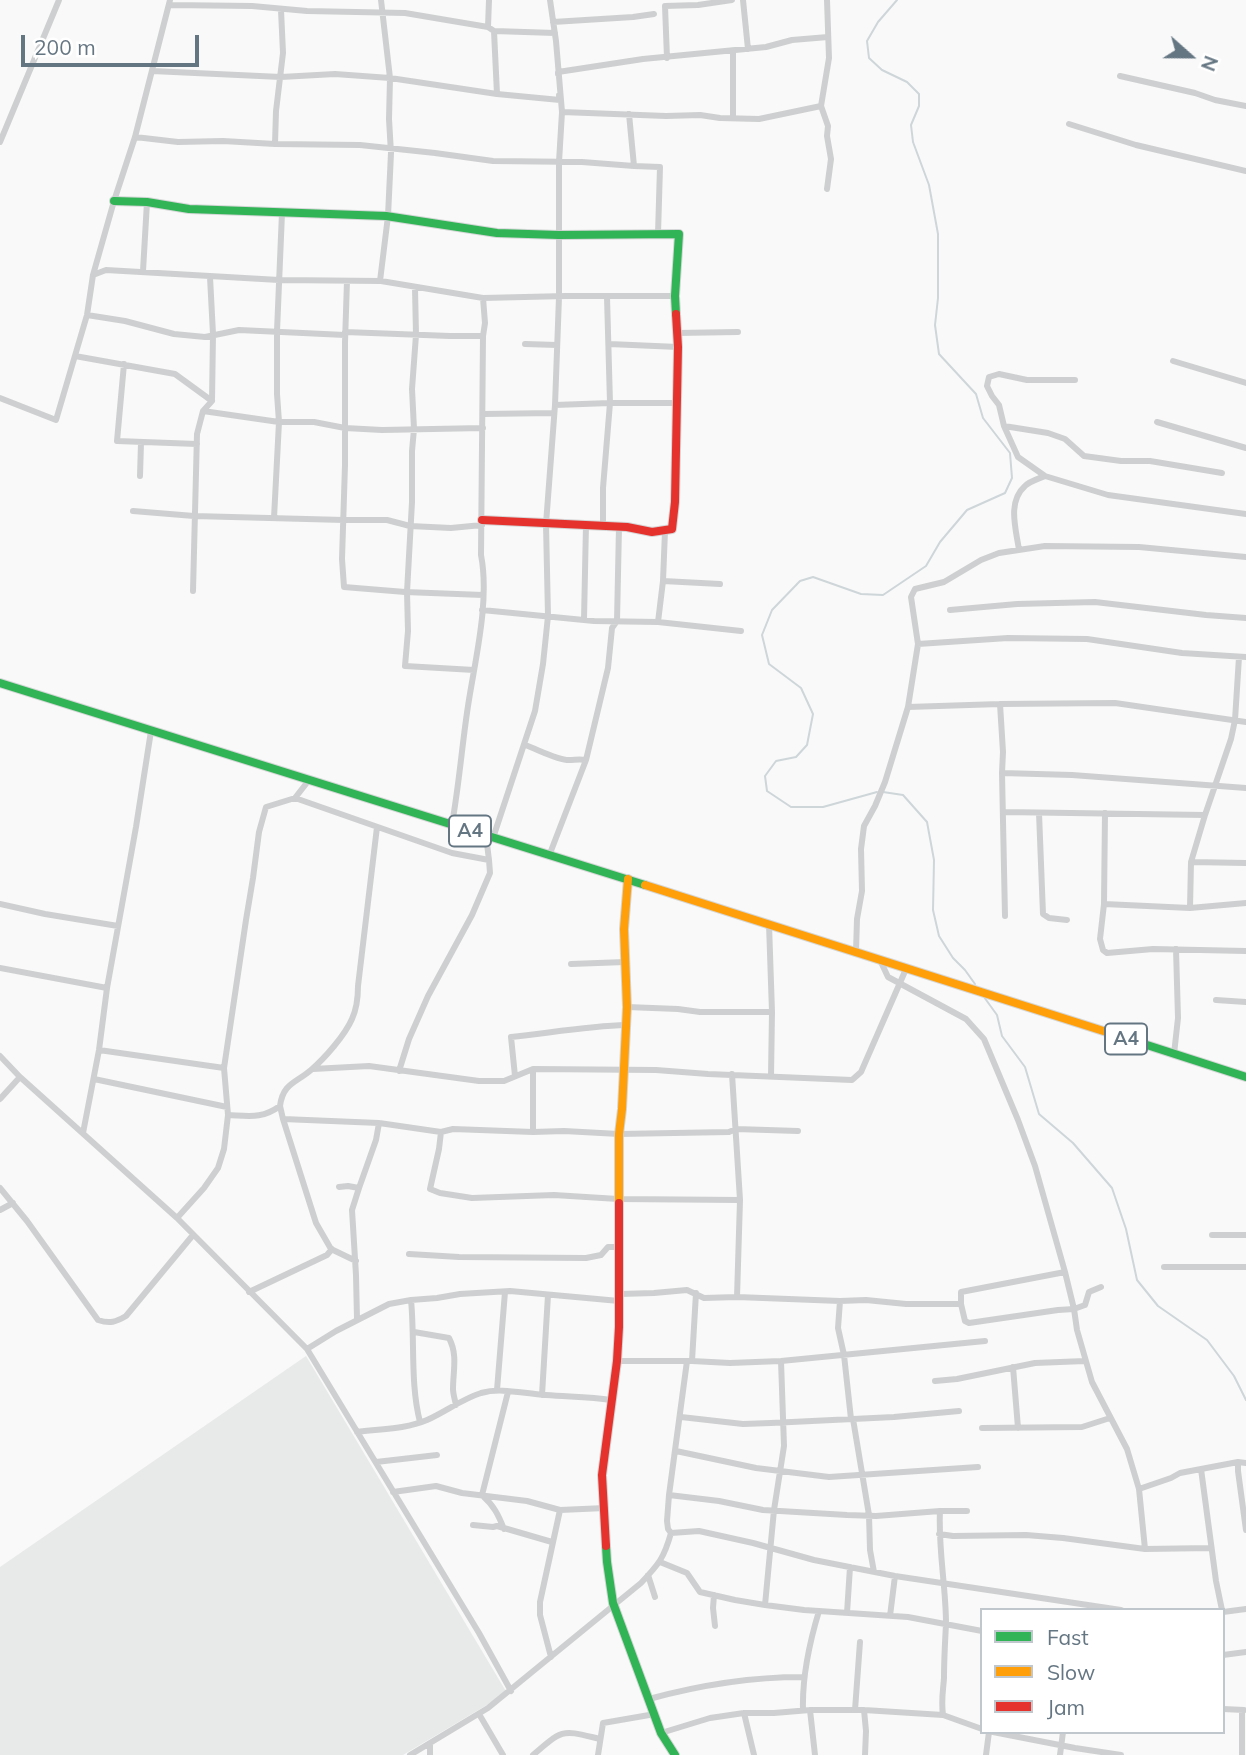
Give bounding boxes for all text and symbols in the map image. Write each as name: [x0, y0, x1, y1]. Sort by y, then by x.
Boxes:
scale bar: [24, 21, 203, 65]
north arrow: [1155, 21, 1225, 91]
text: 200 m: [34, 34, 96, 60]
text: N: [1196, 53, 1223, 75]
road number: A4: [449, 816, 491, 846]
road number: A4: [1105, 1023, 1147, 1054]
legend: [980, 1608, 1225, 1734]
text: Fast: [1047, 1624, 1089, 1650]
text: Slow: [1047, 1659, 1095, 1685]
text: Jam: [1047, 1694, 1085, 1720]

